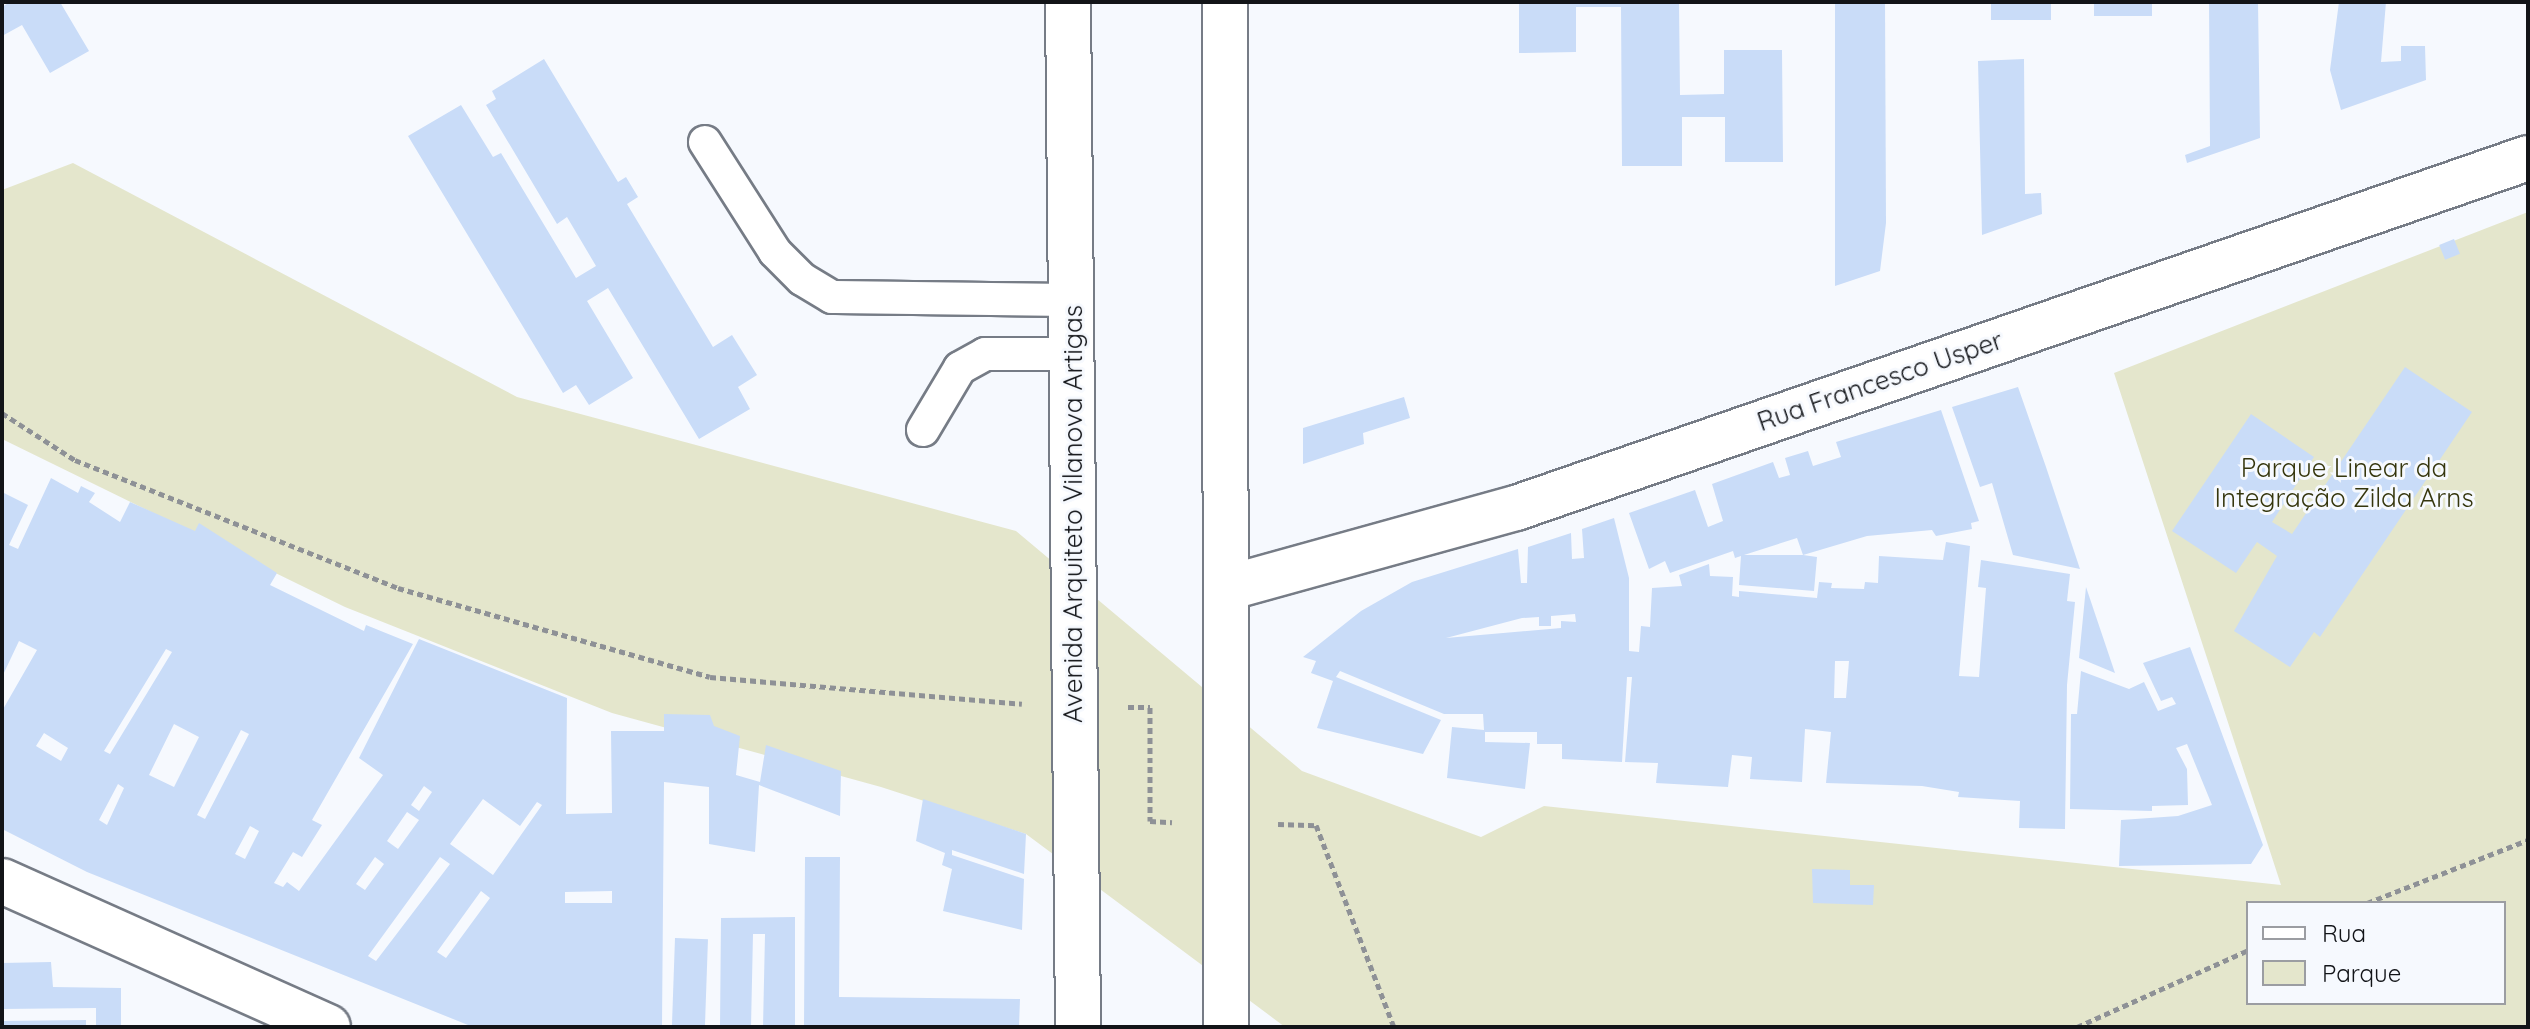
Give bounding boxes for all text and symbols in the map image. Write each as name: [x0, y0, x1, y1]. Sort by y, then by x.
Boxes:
street label: Avenida Arquiteto Vilanova Artigas: [1057, 305, 1089, 723]
street label: Rua Francesco Usper: [1753, 324, 2007, 438]
park label: Parque Linear da Integração Zilda Arns: [2214, 452, 2474, 514]
legend: [2246, 901, 2506, 1005]
text: Rua: [2322, 918, 2366, 948]
text: Parque: [2322, 958, 2401, 988]

